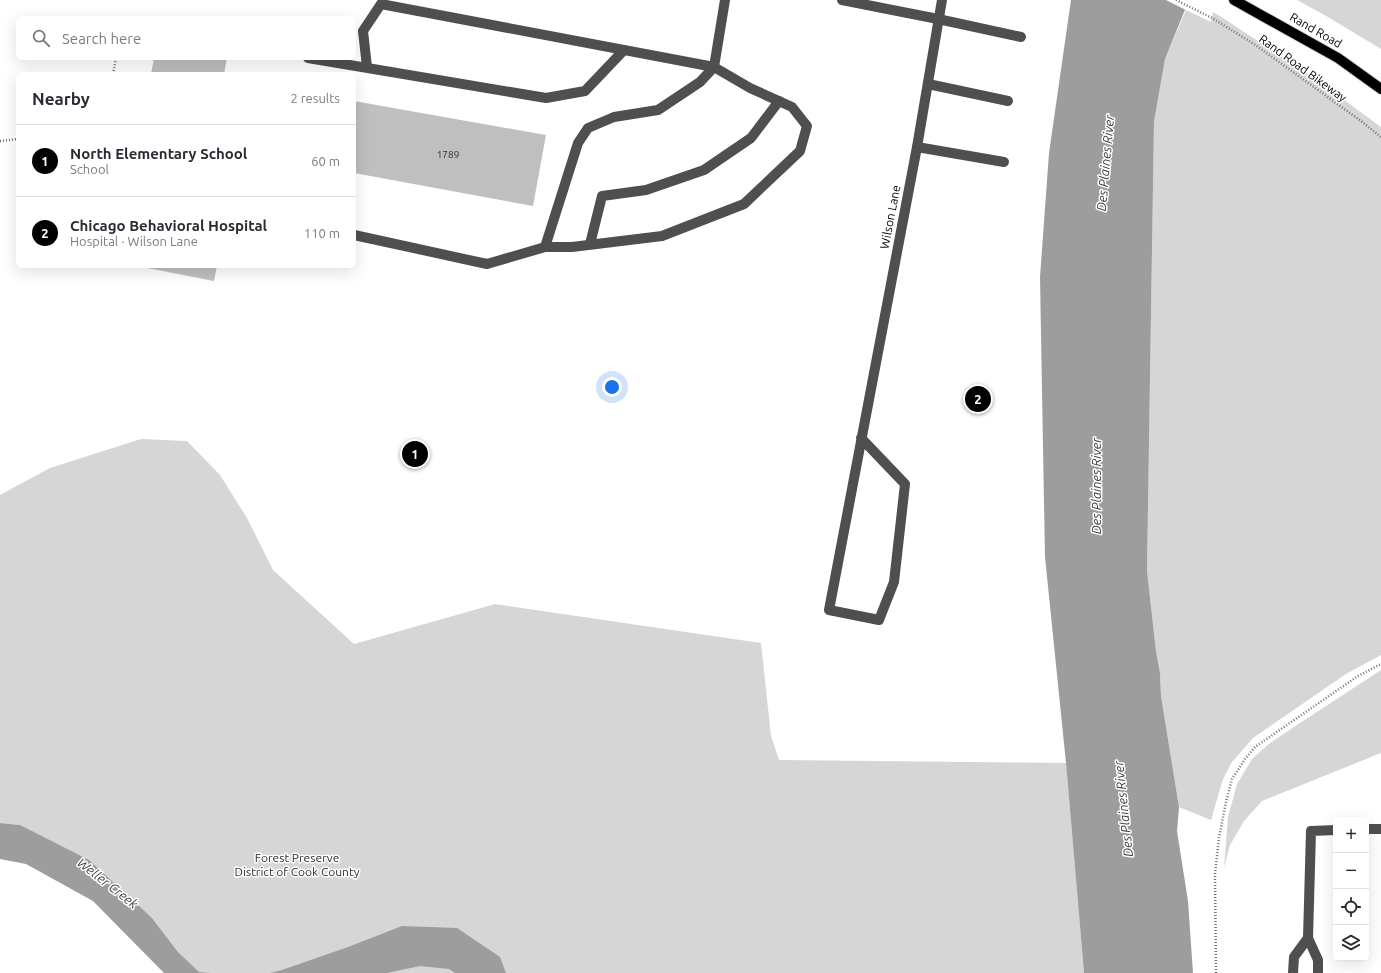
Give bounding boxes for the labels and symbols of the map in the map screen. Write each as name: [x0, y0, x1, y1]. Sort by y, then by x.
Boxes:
street label: Rand Road: [1288, 10, 1344, 50]
street label: Rand Road Bikeway: [1257, 32, 1349, 104]
water label: Des Plaines River: [1094, 113, 1116, 212]
house number: 1789: [437, 149, 459, 160]
street label: Wilson Lane: [877, 184, 903, 250]
your location: [602, 377, 622, 397]
pin: 2: [965, 384, 991, 414]
water label: Des Plaines River: [1089, 437, 1103, 534]
pin: 1: [402, 439, 428, 469]
water label: Des Plaines River: [1111, 759, 1135, 858]
park label: Forest Preserve District of Cook County: [235, 851, 360, 878]
water label: Weller Creek: [75, 855, 141, 911]

